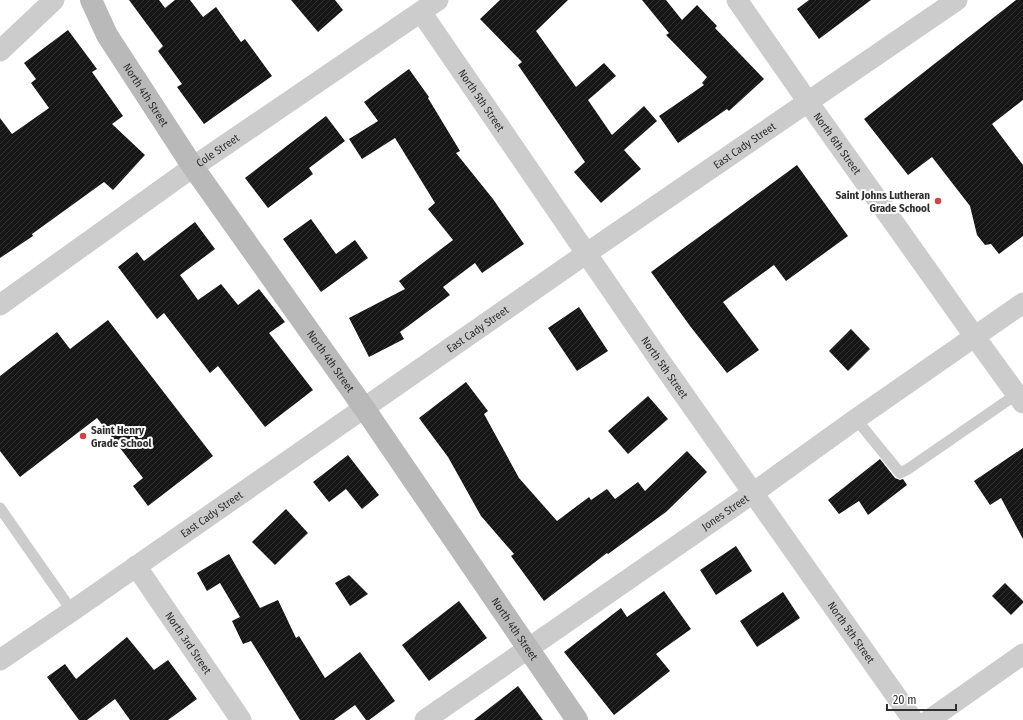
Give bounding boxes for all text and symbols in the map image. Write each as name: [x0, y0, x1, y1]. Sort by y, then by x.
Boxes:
street label: North 4th Street: [120, 61, 171, 130]
street label: North 5th Street: [455, 67, 507, 134]
street label: North 6th Street: [811, 110, 864, 177]
street label: East Cady Street: [711, 120, 779, 172]
street label: Cole Street: [194, 131, 242, 170]
place label: Saint Johns Lutheran Grade School: [836, 189, 931, 215]
marker: Saint Johns Lutheran Grade School: [933, 196, 943, 206]
street label: East Cady Street: [444, 303, 512, 356]
street label: North 4th Street: [304, 328, 357, 395]
street label: North 5th Street: [638, 334, 691, 401]
place label: Saint Henry Grade School: [91, 424, 153, 450]
marker: Saint Henry Grade School: [78, 431, 88, 441]
street label: East Cady Street: [178, 488, 246, 540]
street label: Jones Street: [699, 492, 752, 534]
street label: North 4th Street: [489, 595, 541, 663]
street label: North 5th Street: [825, 599, 877, 666]
street label: North 3rd Street: [162, 610, 214, 677]
scale bar: [887, 686, 956, 712]
text: 20 m: [893, 693, 917, 707]

